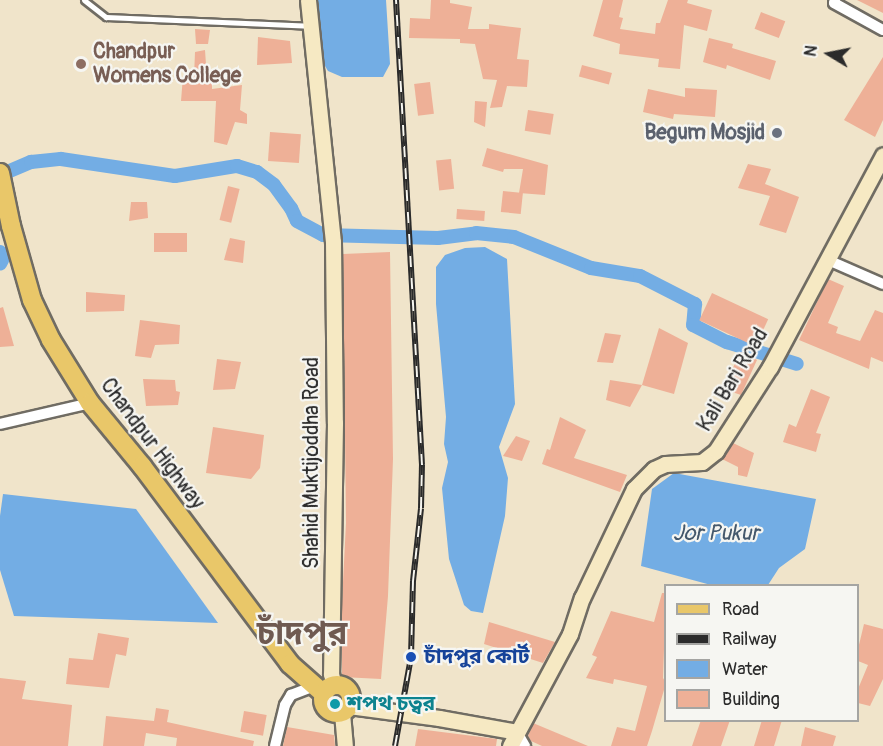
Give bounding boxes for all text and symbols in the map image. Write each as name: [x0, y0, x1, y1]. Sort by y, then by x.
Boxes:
north arrow: [799, 24, 859, 84]
place label: Chandpur Womens College: [93, 39, 241, 89]
text: N: [800, 44, 822, 58]
marker: Chandpur Womens College: [74, 57, 88, 71]
place label: Begum Mosjid: [644, 120, 765, 146]
marker: Begum Mosjid: [770, 126, 784, 140]
street label: Kali Bari Road: [692, 324, 774, 436]
street label: Shahid Muktijoddha Road: [299, 357, 325, 569]
street label: Chandpur Highway: [95, 374, 209, 514]
water label: Jor Pukur: [673, 521, 759, 547]
legend: [664, 584, 859, 722]
text: Road: [722, 598, 759, 621]
district label: চাঁদপুর: [257, 614, 347, 654]
text: Railway: [722, 628, 777, 651]
place label: চাঁদপুর কোর্ট: [424, 644, 529, 670]
marker: চাঁদপুর কোর্ট: [402, 648, 420, 666]
text: Water: [722, 658, 768, 681]
text: Building: [722, 688, 780, 711]
place label: শপথ চত্বর: [347, 691, 435, 717]
marker: শপথ চত্বর: [328, 697, 342, 711]

